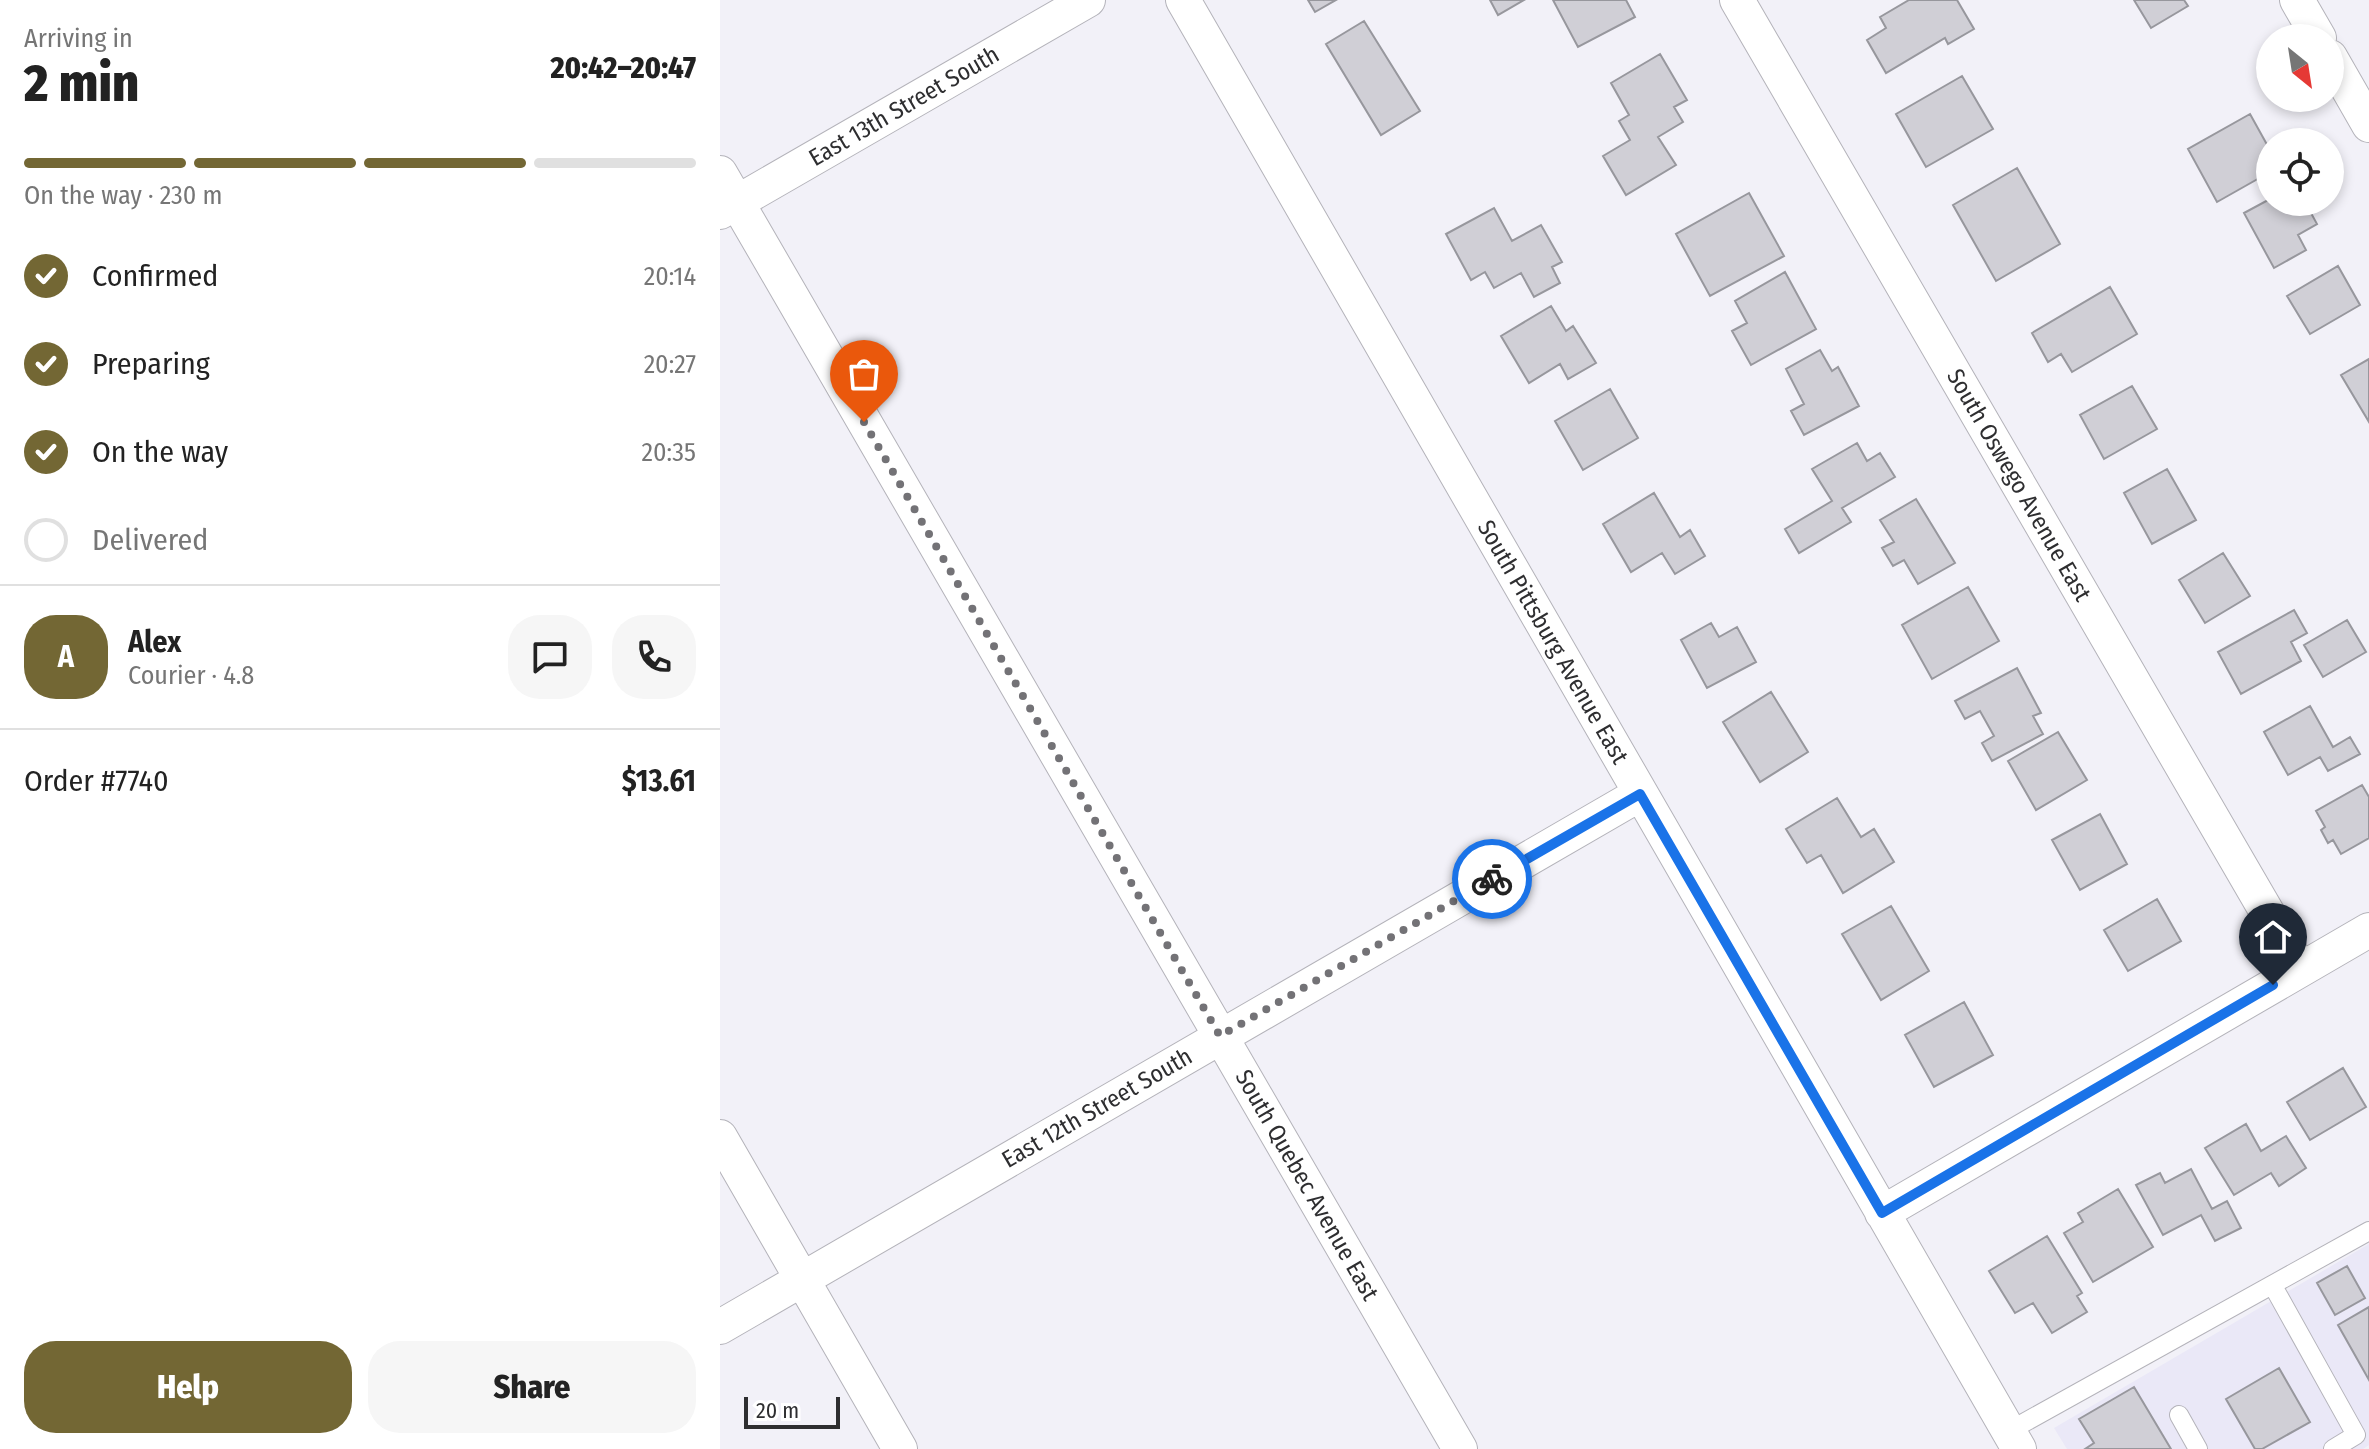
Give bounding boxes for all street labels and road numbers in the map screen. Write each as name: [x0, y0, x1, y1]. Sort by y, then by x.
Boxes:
street label: East 13th Street South: [804, 40, 1004, 172]
street label: South Oswego Avenue East: [1941, 364, 2097, 606]
street label: South Pittsburg Avenue East: [1472, 515, 1634, 769]
street label: East 12th Street South: [997, 1042, 1197, 1174]
street label: South Quebec Avenue East: [1229, 1065, 1385, 1305]

